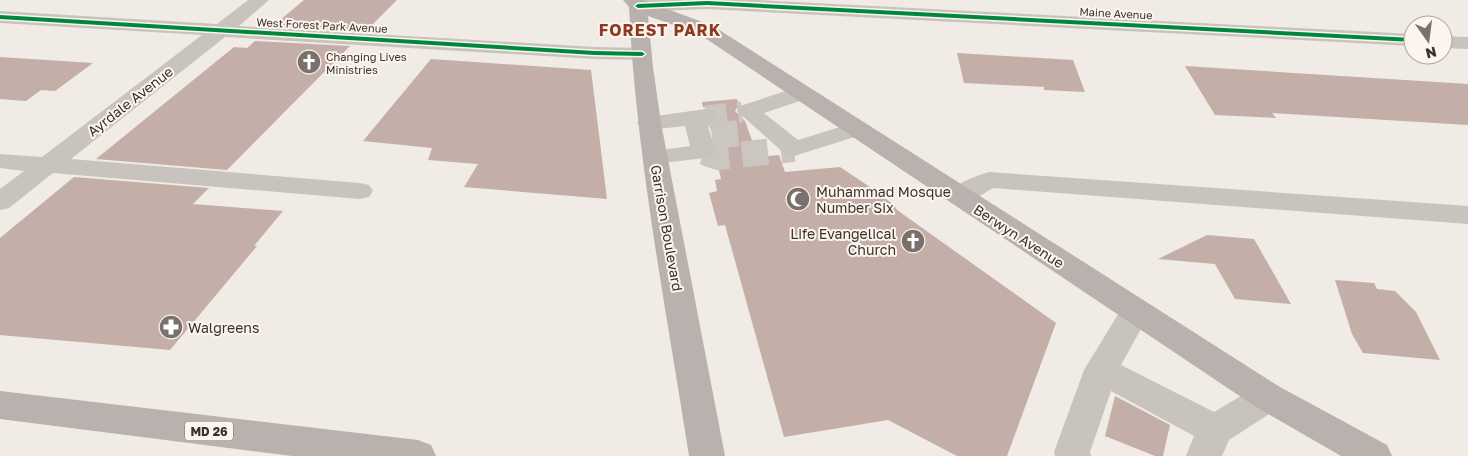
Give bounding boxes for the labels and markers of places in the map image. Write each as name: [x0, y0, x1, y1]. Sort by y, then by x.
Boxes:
church icon: Changing Lives Ministries: [296, 49, 322, 75]
place label: Changing Lives Ministries: [326, 50, 407, 76]
place label: Muhammad Mosque Number Six: [816, 183, 951, 216]
mosque icon: Muhammad Mosque Number Six: [785, 186, 811, 212]
place label: Life Evangelical Church: [790, 225, 896, 258]
church icon: Life Evangelical Church: [900, 228, 926, 254]
pharmacy icon: Walgreens: [158, 314, 184, 340]
place label: Walgreens: [188, 319, 259, 336]

